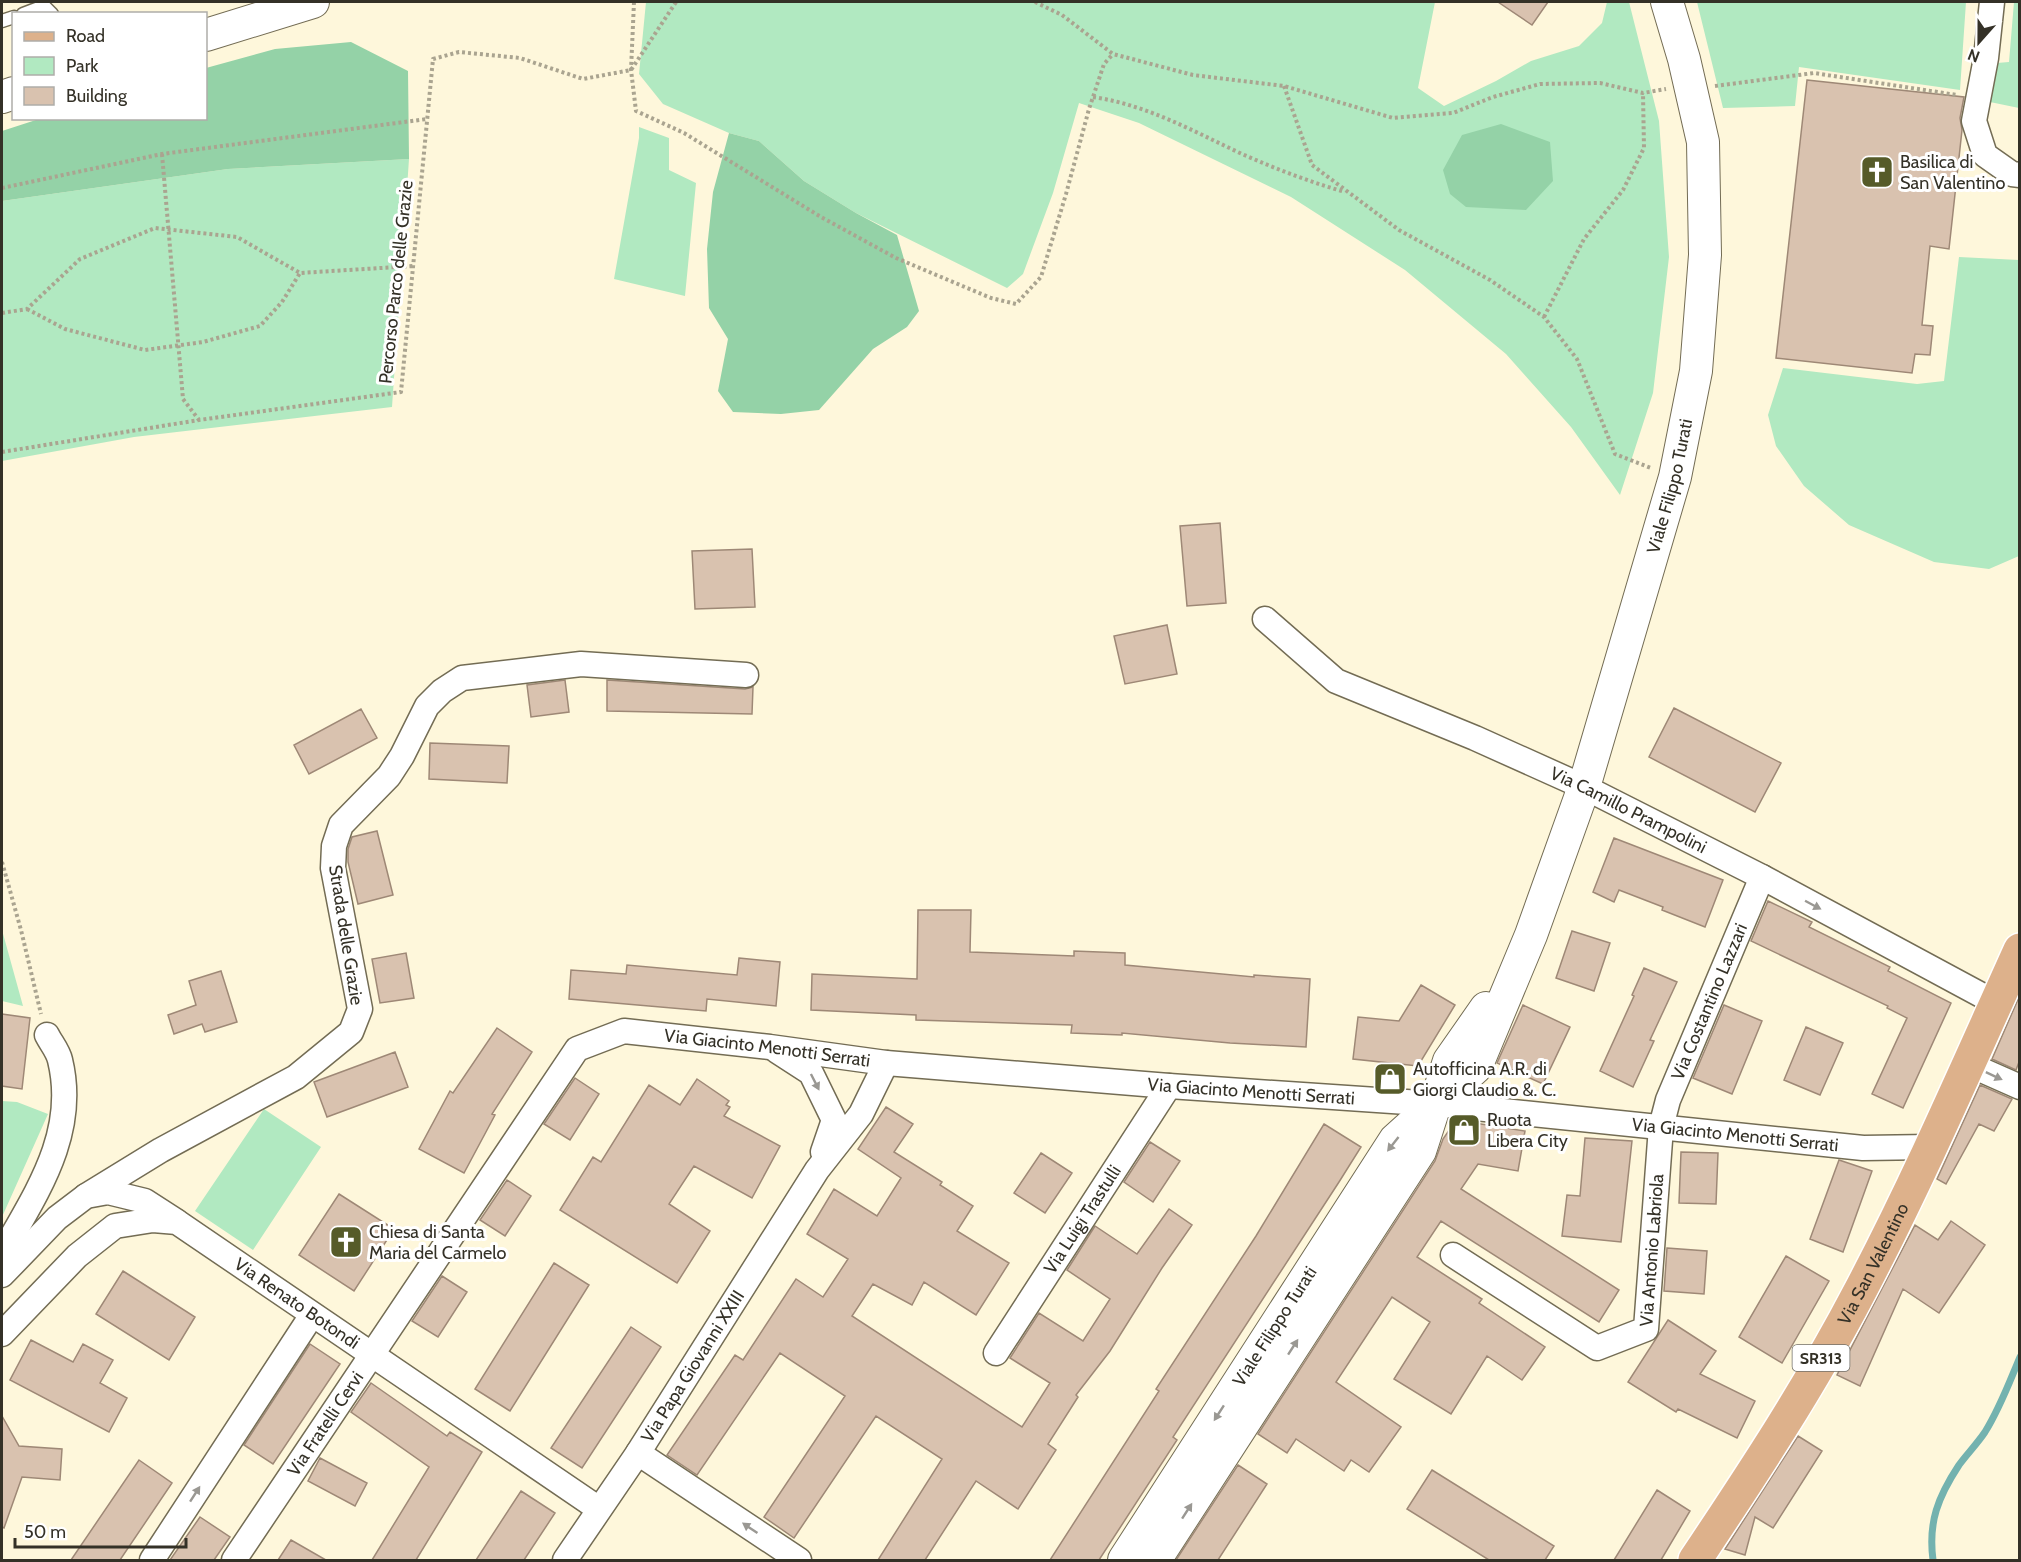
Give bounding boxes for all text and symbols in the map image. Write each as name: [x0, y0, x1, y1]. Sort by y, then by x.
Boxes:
legend: [12, 12, 207, 120]
north arrow: [1949, 12, 2009, 72]
text: Road: [66, 25, 105, 47]
text: N: [1965, 45, 1982, 66]
text: Park: [66, 55, 99, 77]
text: Building: [66, 85, 128, 107]
place label: Basilica di San Valentino: [1900, 151, 2005, 194]
church icon: Basilica di San Valentino: [1859, 154, 1895, 190]
street label: Percorso Parco delle Grazie: [374, 179, 418, 385]
street label: Viale Filippo Turati: [1642, 417, 1697, 556]
street label: Via Camillo Prampolini: [1547, 762, 1710, 858]
street label: Strada delle Grazie: [324, 863, 368, 1007]
one-way arrow: [1805, 900, 1822, 910]
street label: Via Costantino Lazzari: [1667, 920, 1752, 1083]
street label: Via Giacinto Menotti Serrati: [663, 1024, 872, 1072]
place label: Autofficina A.R. di Giorgi Claudio &. C.: [1413, 1058, 1556, 1101]
shop icon: Autofficina A.R. di Giorgi Claudio &. C.: [1372, 1061, 1408, 1097]
one-way arrow: [1985, 1071, 2002, 1080]
street label: Via Giacinto Menotti Serrati: [1147, 1073, 1355, 1109]
one-way arrow: [810, 1074, 820, 1091]
place label: Ruota Libera City: [1487, 1109, 1568, 1152]
shop icon: Ruota Libera City: [1446, 1112, 1482, 1148]
street label: Via Giacinto Menotti Serrati: [1631, 1113, 1840, 1156]
one-way arrow: [1388, 1136, 1400, 1151]
street label: Via Luigi Trastulli: [1039, 1161, 1126, 1278]
street label: Via Antonio Labriola: [1635, 1173, 1669, 1327]
street label: Via San Valentino: [1833, 1199, 1914, 1329]
place label: Chiesa di Santa Maria del Carmelo: [369, 1221, 506, 1264]
church icon: Chiesa di Santa Maria del Carmelo: [328, 1224, 364, 1260]
street label: Via Renato Botondi: [230, 1253, 364, 1354]
street label: Viale Filippo Turati: [1228, 1262, 1321, 1390]
street label: Via Papa Giovanni XXIII: [636, 1286, 749, 1447]
one-way arrow: [1287, 1340, 1299, 1356]
road number: SR313: [1792, 1345, 1850, 1371]
street label: Via Fratelli Cervi: [283, 1367, 368, 1480]
one-way arrow: [1214, 1405, 1225, 1421]
one-way arrow: [190, 1486, 201, 1502]
one-way arrow: [1181, 1504, 1193, 1520]
scale bar: [15, 1511, 186, 1549]
text: 50 m: [24, 1521, 66, 1543]
one-way arrow: [742, 1523, 758, 1534]

